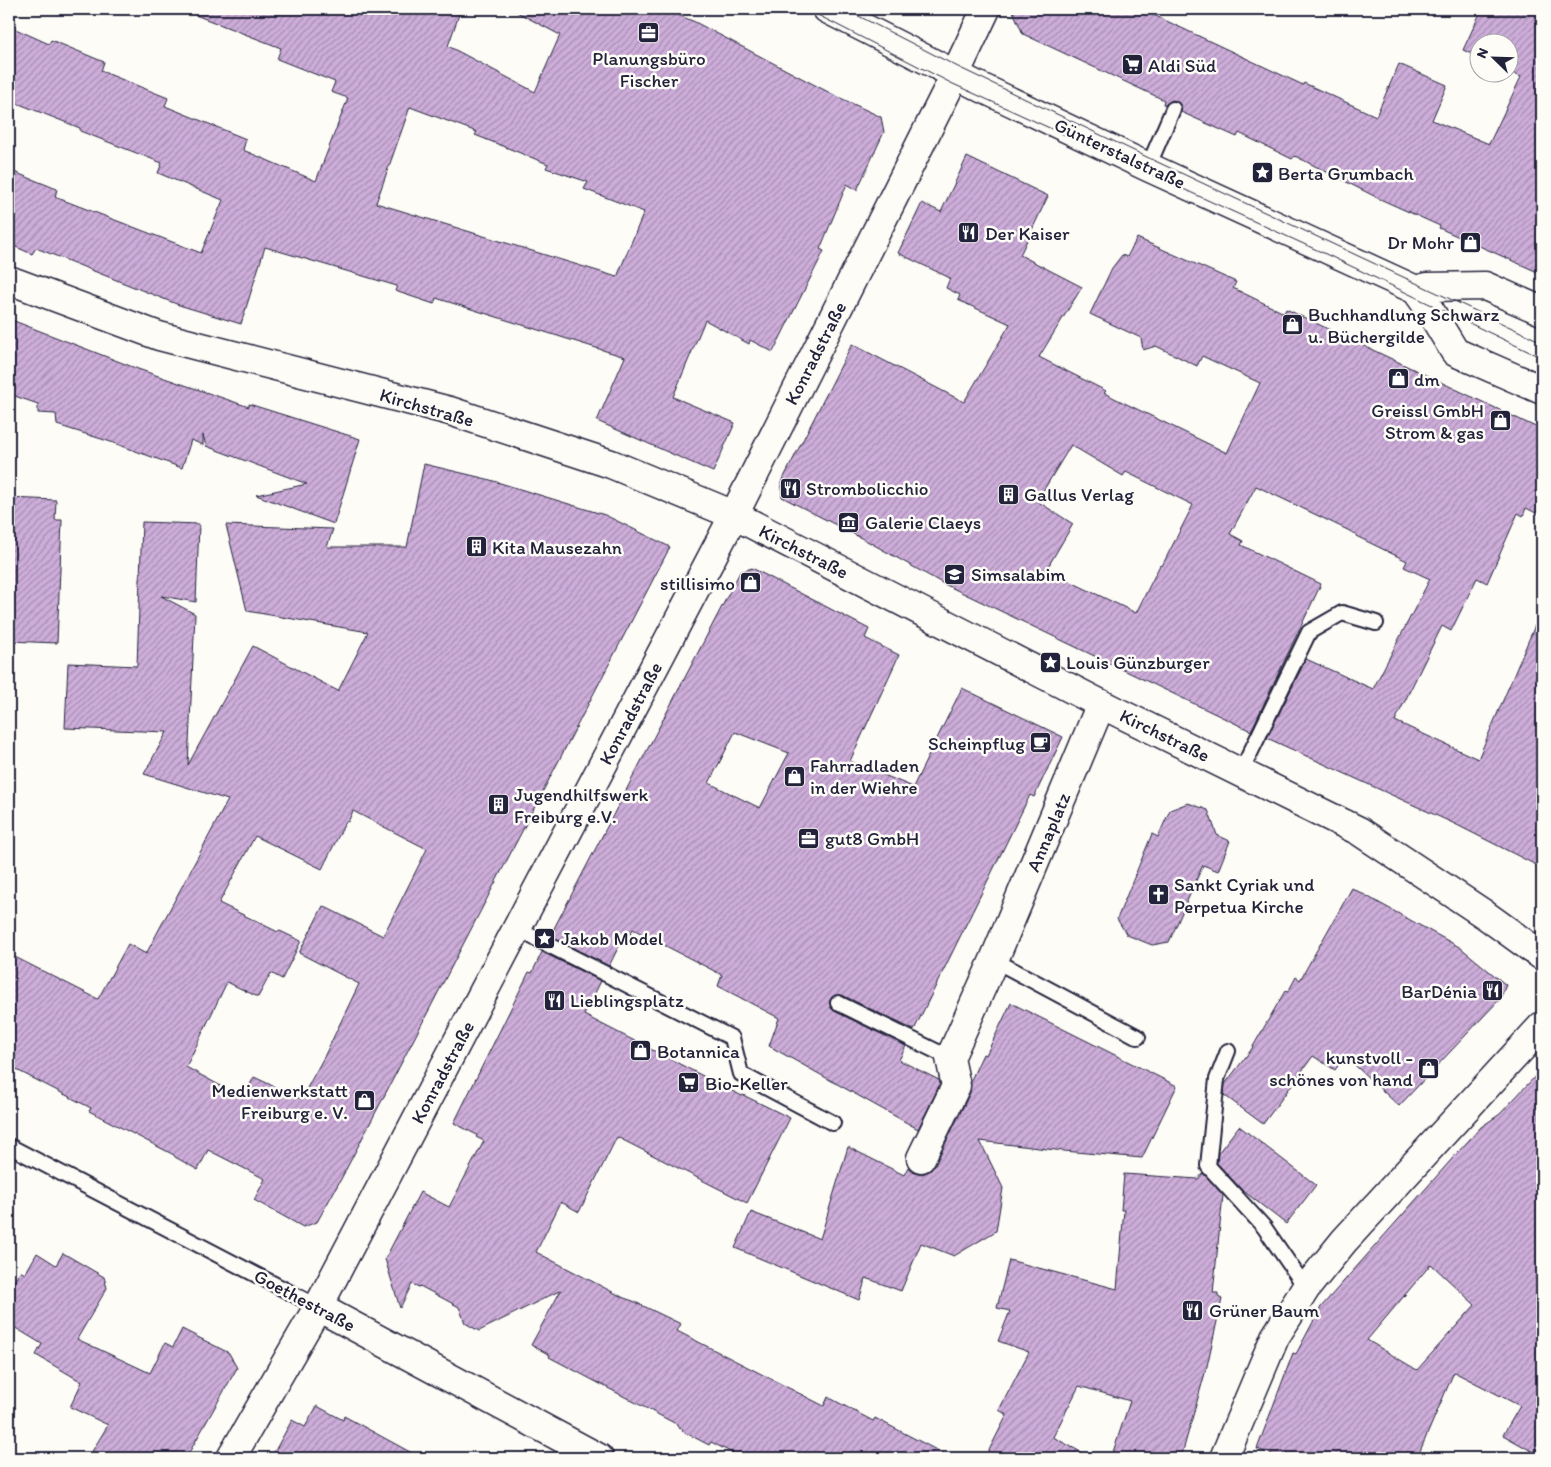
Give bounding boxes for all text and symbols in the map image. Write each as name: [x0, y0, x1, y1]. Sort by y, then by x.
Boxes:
office icon: Planungsbüro Fischer: [637, 20, 661, 44]
north arrow: [1468, 32, 1518, 82]
text: N: [1473, 45, 1492, 61]
place label: Planungsbüro Fischer: [592, 47, 706, 92]
supermarket icon: Aldi Süd: [1120, 53, 1144, 77]
place label: Aldi Süd: [1148, 54, 1217, 77]
street label: Günterstalstraße: [1051, 113, 1189, 194]
place icon: Berta Grumbach: [1250, 161, 1274, 185]
place label: Berta Grumbach: [1278, 162, 1414, 185]
restaurant icon: Der Kaiser: [957, 221, 981, 245]
place label: Der Kaiser: [985, 222, 1070, 245]
shop icon: Dr Mohr: [1458, 230, 1482, 254]
place label: Dr Mohr: [1387, 231, 1454, 254]
street label: Konradstraße: [780, 298, 851, 409]
place label: Buchhandlung Schwarz u. Büchergilde: [1308, 303, 1500, 348]
shop icon: Buchhandlung Schwarz u. Büchergilde: [1280, 313, 1304, 337]
shop icon: dm: [1386, 367, 1410, 391]
place label: dm: [1414, 368, 1440, 391]
street label: Kirchstraße: [377, 383, 477, 432]
place label: Greissl GmbH Strom & gas: [1371, 399, 1484, 444]
shop icon: Greissl GmbH Strom & gas: [1488, 409, 1512, 433]
restaurant icon: Strombolicchio: [778, 476, 802, 500]
place label: Strombolicchio: [806, 477, 929, 500]
building icon: Gallus Verlag: [996, 482, 1020, 506]
place label: Gallus Verlag: [1024, 483, 1134, 506]
museum icon: Galerie Claeys: [837, 510, 861, 534]
place label: Galerie Claeys: [865, 511, 981, 534]
street label: Kirchstraße: [755, 519, 852, 584]
building icon: Kita Mausezahn: [464, 535, 488, 559]
place label: Kita Mausezahn: [492, 536, 622, 559]
school or university icon: Simsalabim: [943, 562, 967, 586]
place label: Simsalabim: [971, 563, 1066, 586]
shop icon: stillisimo: [739, 571, 763, 595]
place label: stillisimo: [660, 572, 735, 595]
place icon: Louis Günzburger: [1038, 650, 1062, 674]
place label: Louis Günzburger: [1066, 651, 1210, 674]
street label: Konradstraße: [594, 658, 667, 769]
street label: Kirchstraße: [1116, 704, 1213, 767]
cafe icon: Scheinpflug: [1029, 731, 1053, 755]
place label: Scheinpflug: [928, 732, 1025, 755]
place label: Fahrradladen in der Wiehre: [810, 754, 919, 799]
shop icon: Fahrradladen in der Wiehre: [782, 764, 806, 788]
place label: Jugendhilfswerk Freiburg e.V.: [514, 783, 649, 828]
street label: Annaplatz: [1022, 789, 1075, 875]
building icon: Jugendhilfswerk Freiburg e.V.: [486, 793, 510, 817]
office icon: gut8 GmbH: [797, 826, 821, 850]
place label: gut8 GmbH: [825, 827, 919, 850]
place label: Sankt Cyriak und Perpetua Kirche: [1174, 873, 1315, 918]
church icon: Sankt Cyriak und Perpetua Kirche: [1146, 883, 1170, 907]
place icon: Jakob Model: [533, 926, 557, 950]
place label: Jakob Model: [561, 927, 664, 950]
restaurant icon: BarDénia: [1481, 979, 1505, 1003]
place label: BarDénia: [1401, 980, 1477, 1003]
restaurant icon: Lieblingsplatz: [542, 988, 566, 1012]
place label: Lieblingsplatz: [570, 989, 684, 1012]
street label: Konradstraße: [406, 1017, 479, 1128]
shop icon: Botannica: [629, 1039, 653, 1063]
place label: Botannica: [657, 1040, 740, 1063]
place label: kunstvoll - schönes von hand: [1269, 1046, 1414, 1091]
shop icon: kunstvoll - schönes von hand: [1417, 1056, 1441, 1080]
supermarket icon: Bio-Keller: [677, 1071, 701, 1095]
place label: Bio-Keller: [705, 1072, 788, 1095]
place label: Medienwerkstatt Freiburg e. V.: [212, 1079, 348, 1124]
shop icon: Medienwerkstatt Freiburg e. V.: [352, 1089, 376, 1113]
street label: Goethestraße: [250, 1264, 359, 1337]
restaurant icon: Grüner Baum: [1181, 1298, 1205, 1322]
place label: Grüner Baum: [1209, 1299, 1319, 1322]

